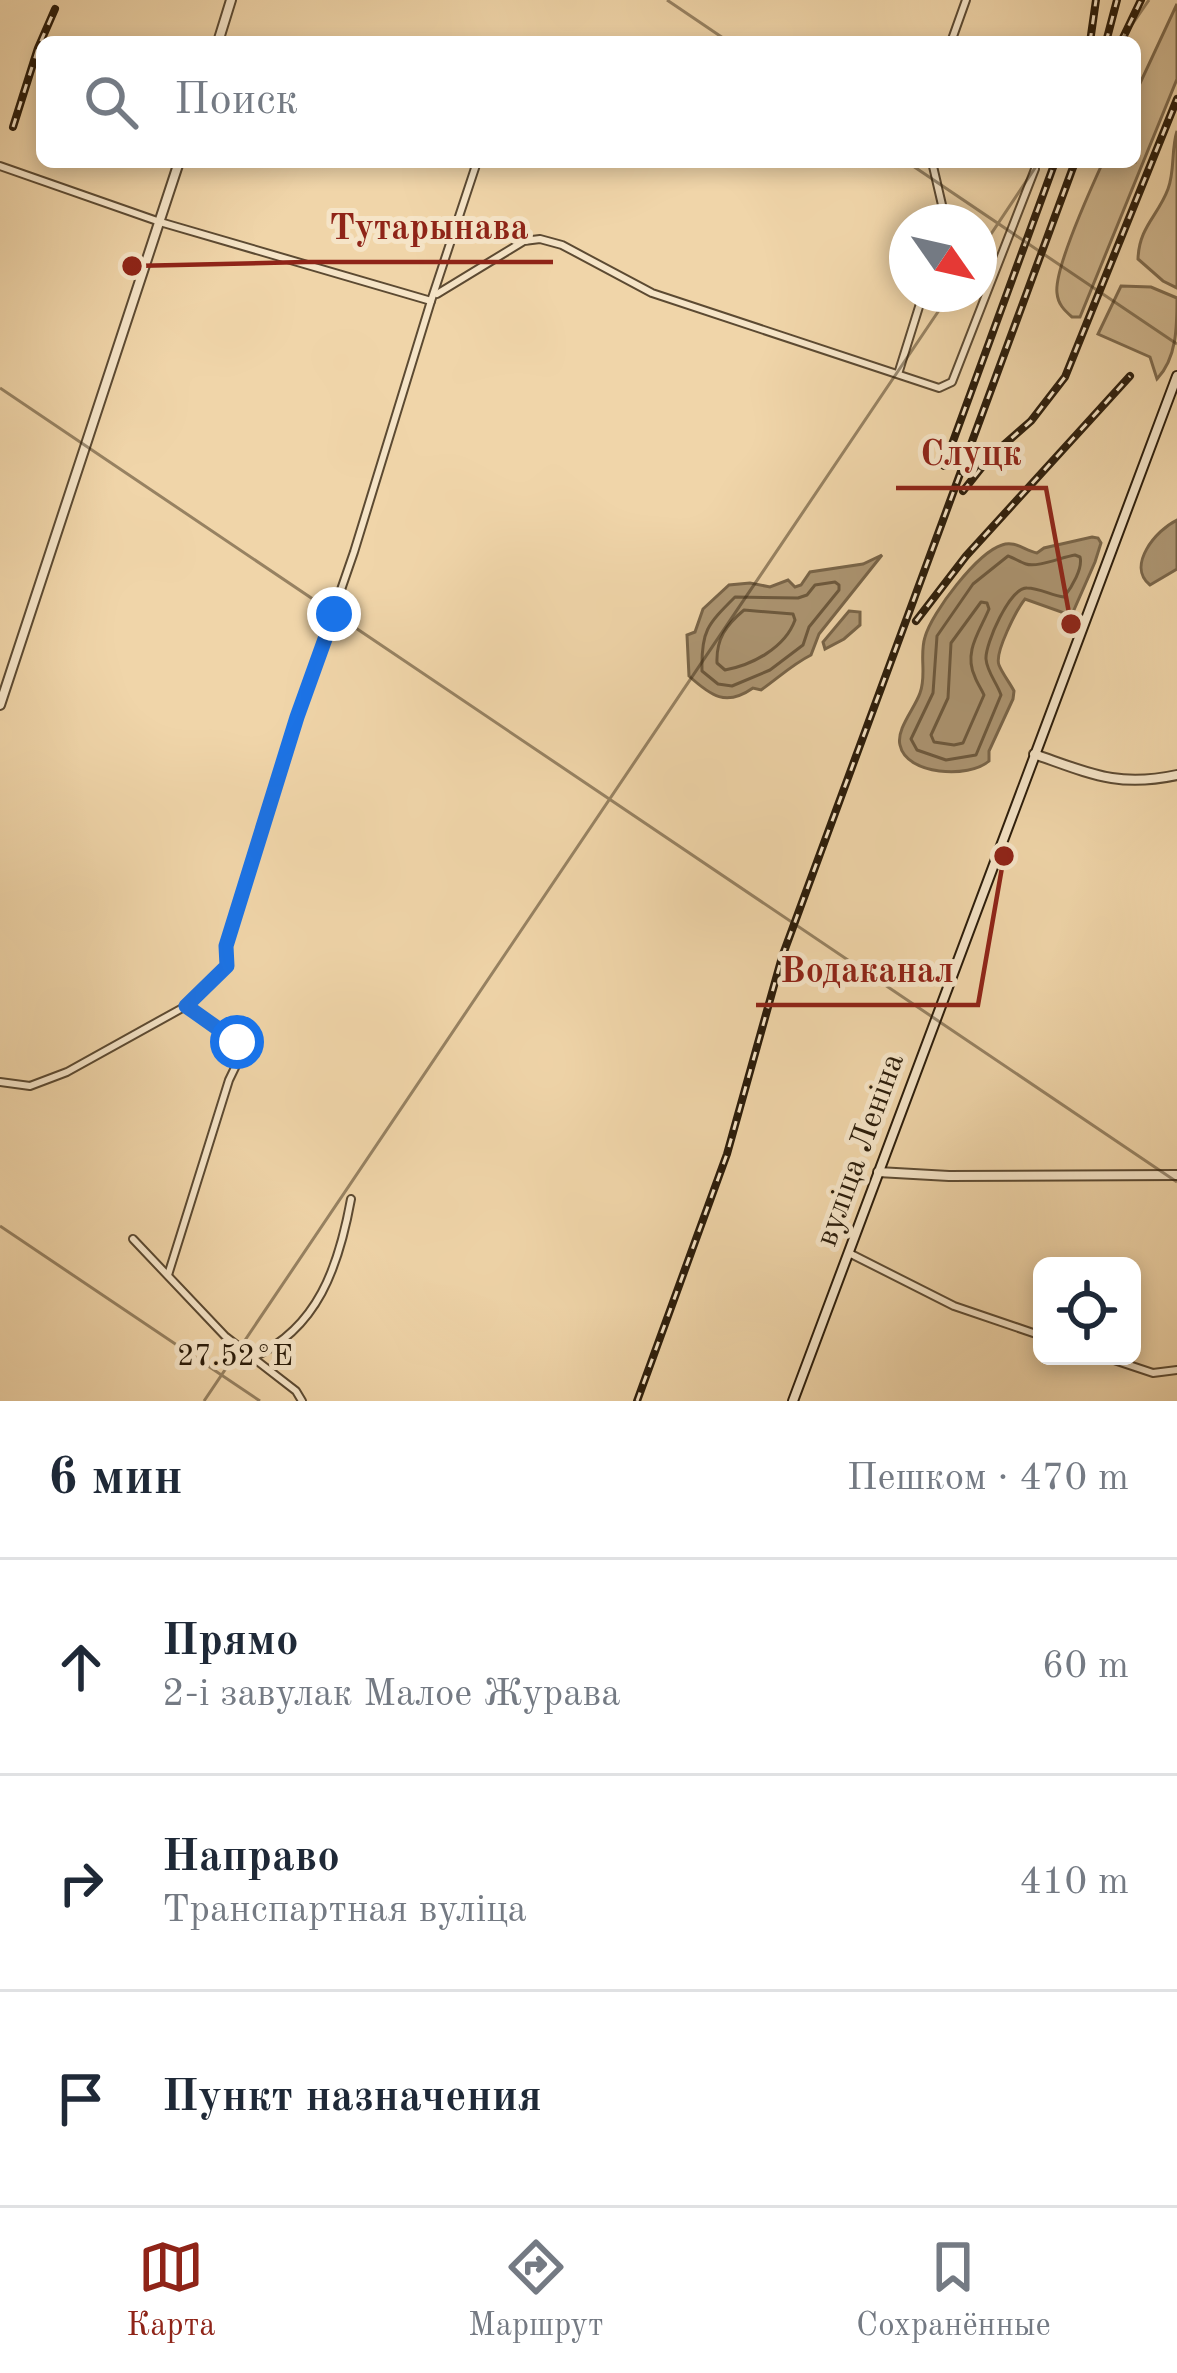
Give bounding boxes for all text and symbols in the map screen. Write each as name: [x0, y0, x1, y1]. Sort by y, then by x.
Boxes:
search box: [36, 36, 1141, 168]
icon: search: [78, 69, 144, 135]
text: Поиск: [174, 79, 298, 124]
callout: Тутарынава: [305, 190, 553, 262]
north arrow: [889, 204, 997, 312]
text: Тутарынава: [329, 212, 529, 248]
callout: Слуцк: [896, 416, 1046, 488]
text: Слуцк: [920, 438, 1022, 474]
route end: [307, 587, 361, 641]
callout: Водаканал: [756, 933, 978, 1005]
text: Водаканал: [780, 955, 954, 991]
route start: [210, 1015, 264, 1069]
street label: вуліца Леніна: [811, 1049, 911, 1251]
map controls: [1033, 1257, 1141, 1365]
button: locate: [1033, 1257, 1141, 1365]
text: 27.52°E: [177, 1342, 293, 1372]
text: 6 мин: [48, 1454, 183, 1505]
text: Пешком · 470 m: [847, 1459, 1129, 1498]
text: Прямо: [162, 1620, 299, 1665]
icon: ahead: [48, 1634, 114, 1700]
text: 60 m: [1042, 1647, 1129, 1686]
text: 2-і завулак Малое Журава: [162, 1675, 621, 1714]
text: Направо: [162, 1836, 340, 1881]
icon: right: [48, 1850, 114, 1916]
text: 410 m: [1019, 1863, 1129, 1902]
text: Транспартная вуліца: [162, 1891, 527, 1930]
icon: arrive: [48, 2066, 114, 2132]
text: Пункт назначения: [162, 2076, 542, 2121]
tab: Карта: [126, 2234, 216, 2347]
tab: Маршрут: [468, 2234, 604, 2347]
tab: Сохранённые: [856, 2234, 1051, 2347]

